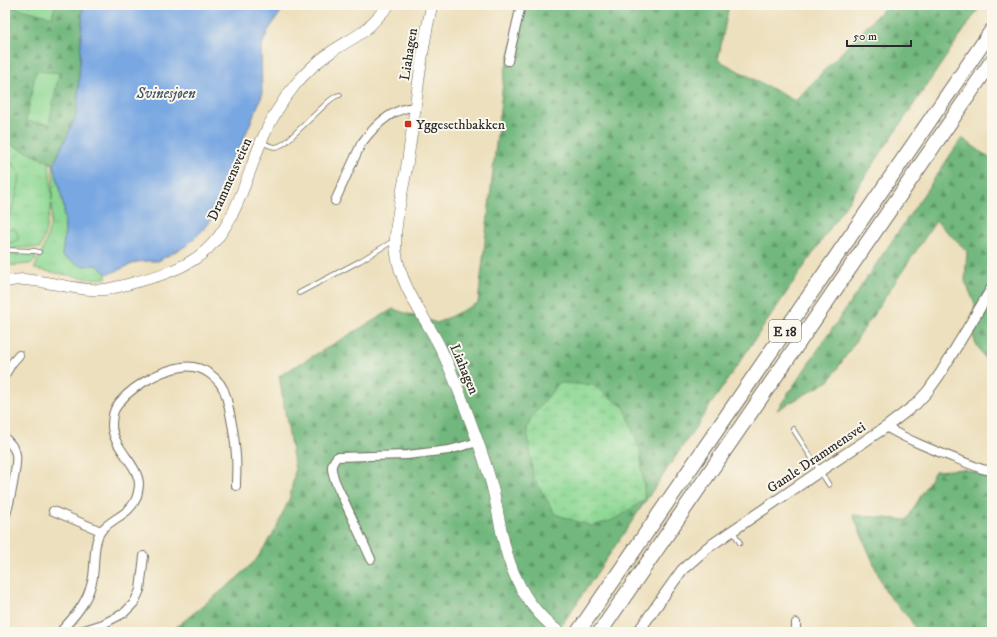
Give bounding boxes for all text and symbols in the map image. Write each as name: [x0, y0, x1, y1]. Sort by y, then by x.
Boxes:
scale bar: [847, 22, 911, 48]
street label: Liahagen: [396, 26, 422, 82]
text: 50 m: [853, 29, 877, 44]
water label: Svinesjøen: [135, 84, 196, 103]
place label: Yggesethbakken: [416, 116, 506, 134]
marker: Yggesethbakken: [403, 119, 413, 129]
street label: Drammensveien: [204, 134, 257, 224]
road number: E 18: [769, 320, 801, 342]
street label: Liahagen: [445, 342, 483, 398]
street label: Gamle Drammensvei: [764, 418, 870, 497]

